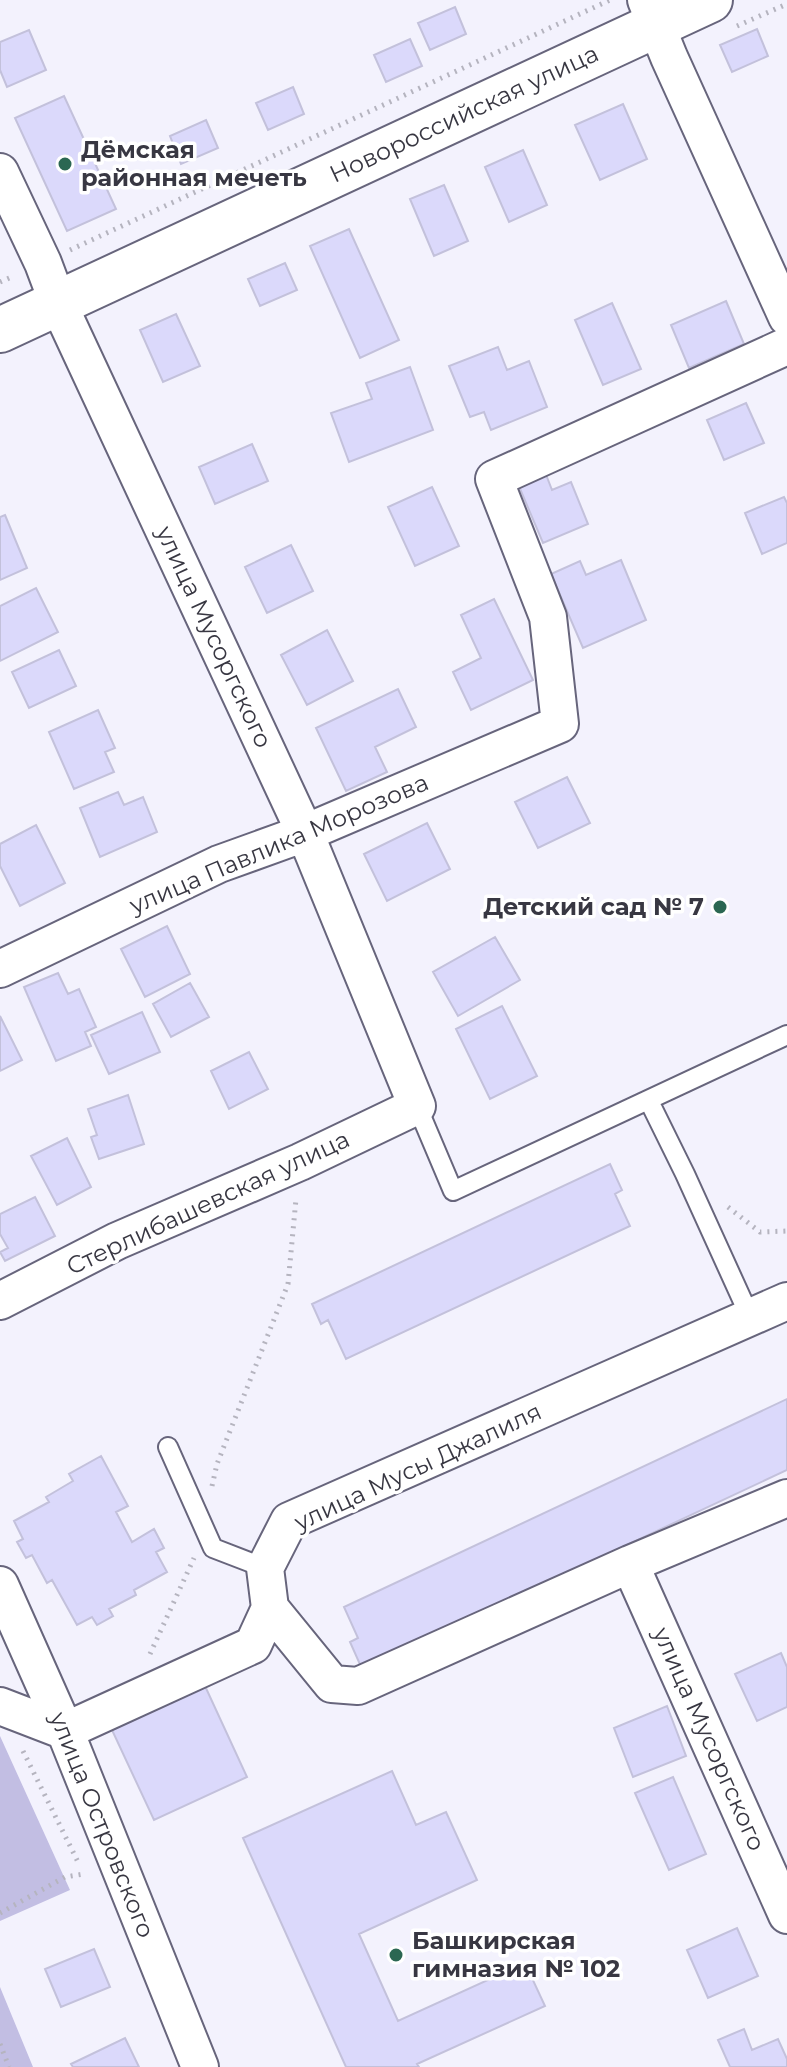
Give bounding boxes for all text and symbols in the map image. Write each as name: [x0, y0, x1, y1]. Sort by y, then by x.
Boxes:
street label: Новороссийская улица: [325, 38, 603, 189]
place label: Дёмская районная мечеть: [81, 135, 307, 192]
marker: Дёмская районная мечеть: [56, 155, 74, 173]
street label: улица Мусоргского: [150, 520, 279, 752]
street label: улица Павлика Морозова: [124, 767, 433, 920]
place label: Детский сад № 7: [483, 892, 704, 921]
marker: Детский сад № 7: [711, 898, 729, 916]
street label: Стерлибашевская улица: [62, 1124, 354, 1281]
street label: улица Мусы Джалиля: [289, 1396, 546, 1537]
street label: улица Мусоргского: [647, 1622, 772, 1855]
street label: улица Островского: [44, 1707, 161, 1942]
place label: Башкирская гимназия № 102: [412, 1926, 620, 1983]
marker: Башкирская гимназия № 102: [387, 1946, 405, 1964]

